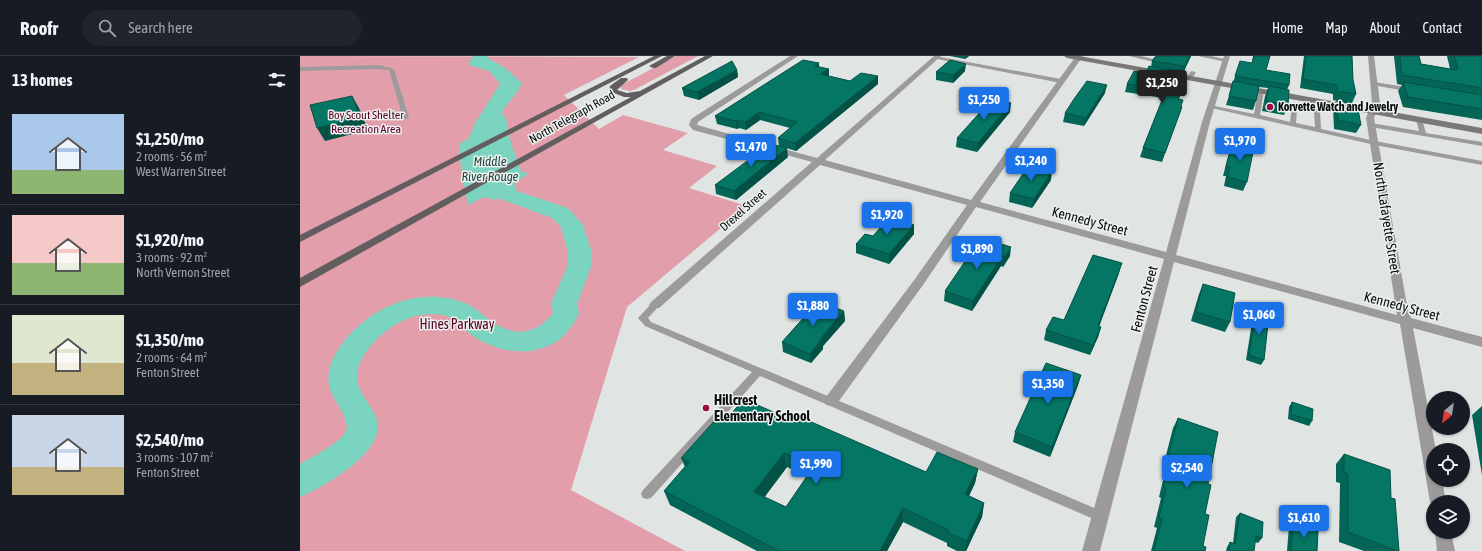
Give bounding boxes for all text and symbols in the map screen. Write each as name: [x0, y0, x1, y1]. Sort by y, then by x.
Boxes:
search box: [82, 10, 362, 46]
text: Roofr: [20, 17, 58, 39]
icon: search: [96, 17, 118, 39]
text: Search here: [128, 19, 193, 36]
text: Home: [1272, 20, 1303, 36]
text: Map: [1325, 20, 1348, 36]
text: About: [1370, 20, 1401, 36]
text: Contact: [1423, 20, 1462, 36]
icon: filters: [266, 69, 288, 91]
text: 13 homes: [12, 70, 73, 90]
pin: $1,250: [1129, 70, 1195, 104]
text: $1,250: [1146, 75, 1178, 90]
pin: $1,250: [951, 87, 1017, 121]
street label: North Telegraph Road: [527, 88, 617, 146]
text: $1,250: [968, 92, 1000, 107]
place label: Korvette Watch and Jewelry: [1278, 100, 1398, 114]
marker: Korvette Watch and Jewelry: [1265, 102, 1275, 112]
park label: Boy Scout Shelter Recreation Area: [328, 108, 404, 136]
pin: $1,970: [1207, 128, 1273, 162]
text: $1,250/mo: [136, 129, 204, 149]
icon: home: [44, 130, 92, 178]
text: $1,970: [1224, 133, 1256, 148]
pin: $1,470: [718, 134, 784, 168]
text: $1,470: [735, 139, 767, 154]
pin: $1,240: [998, 148, 1064, 182]
text: 2 rooms · 56 m²: [136, 149, 207, 164]
text: $1,240: [1015, 153, 1047, 168]
water label: Middle River Rouge: [462, 154, 519, 184]
street label: North Lafayette Street: [1370, 161, 1404, 275]
text: West Warren Street: [136, 164, 226, 179]
street label: Drexel Street: [717, 186, 769, 234]
pin: $1,920: [854, 202, 920, 236]
street label: Kennedy Street: [1050, 203, 1130, 239]
text: $1,920: [871, 207, 903, 222]
text: $1,920/mo: [136, 230, 204, 250]
icon: home: [44, 231, 92, 279]
pin: $1,890: [944, 236, 1010, 270]
text: $1,890: [961, 241, 993, 256]
text: 3 rooms · 92 m²: [136, 250, 207, 265]
street label: Fenton Street: [1127, 264, 1161, 334]
text: North Vernon Street: [136, 265, 230, 280]
street label: Kennedy Street: [1362, 288, 1442, 324]
pin: $1,880: [780, 293, 846, 327]
text: $1,880: [797, 298, 829, 313]
pin: $1,060: [1226, 302, 1292, 336]
text: $1,060: [1243, 307, 1275, 322]
park label: Hines Parkway: [419, 316, 495, 332]
text: $1,350/mo: [136, 330, 204, 350]
icon: home: [44, 331, 92, 379]
text: 2 rooms · 64 m²: [136, 350, 207, 365]
text: Fenton Street: [136, 365, 200, 380]
pin: $1,350: [1015, 371, 1081, 405]
text: $1,350: [1032, 376, 1064, 391]
north arrow: [1426, 391, 1470, 435]
map controls: [1426, 391, 1470, 539]
place label: Hillcrest Elementary School: [714, 392, 810, 424]
marker: Hillcrest Elementary School: [701, 403, 711, 413]
text: $2,540/mo: [136, 430, 204, 450]
icon: home: [44, 431, 92, 479]
button: locate: [1426, 443, 1470, 487]
text: 3 rooms · 107 m²: [136, 450, 213, 465]
pin: $1,990: [783, 451, 849, 485]
pin: $2,540: [1154, 455, 1220, 489]
text: $1,990: [800, 456, 832, 471]
text: $2,540: [1171, 460, 1203, 475]
text: Fenton Street: [136, 465, 200, 480]
button: layers: [1426, 495, 1470, 539]
pin: $1,610: [1271, 505, 1337, 539]
text: $1,610: [1288, 510, 1320, 525]

